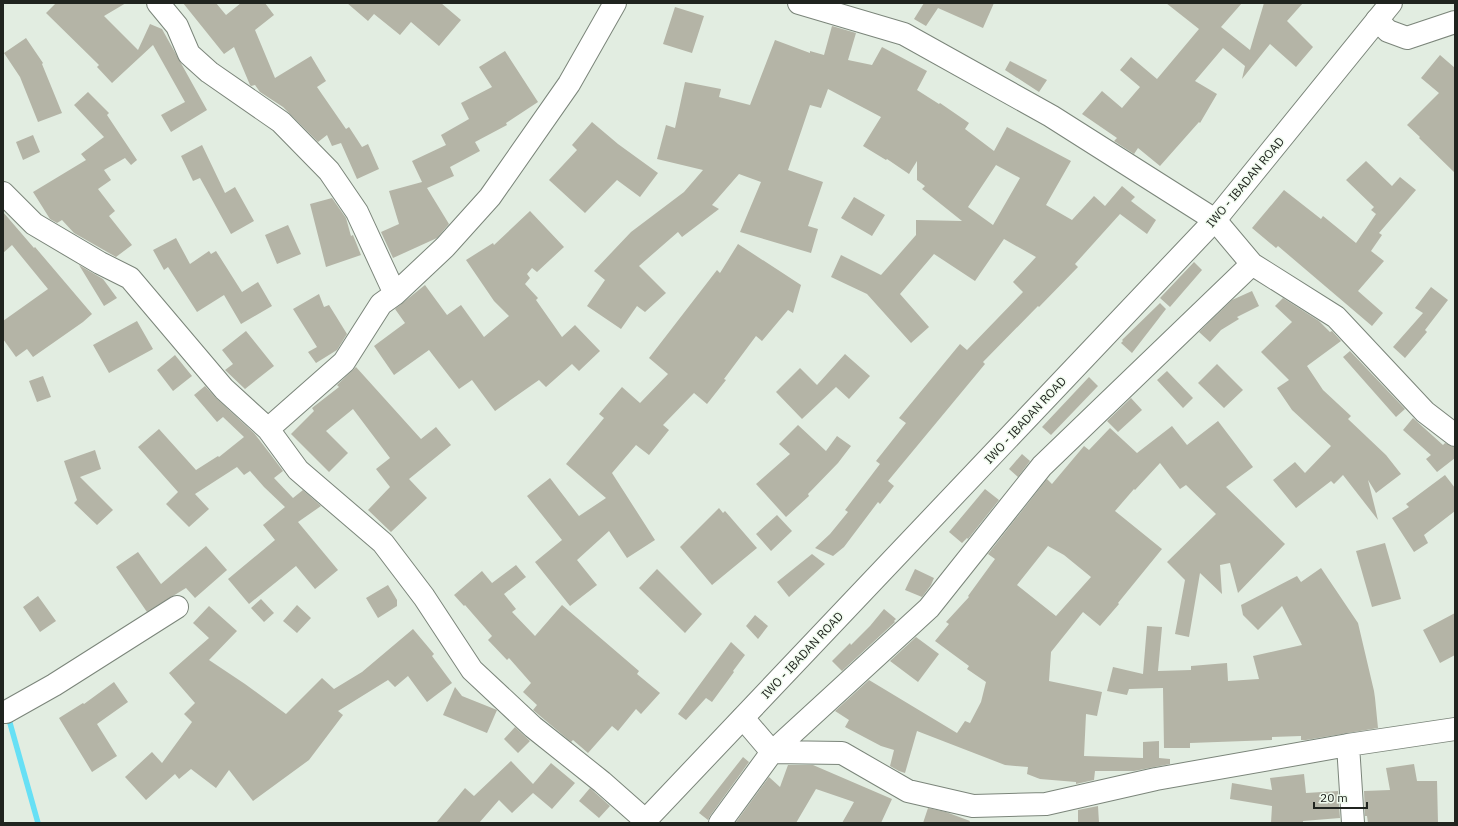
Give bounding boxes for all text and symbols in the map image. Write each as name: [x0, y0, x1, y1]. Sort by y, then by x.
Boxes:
street label: IWO - IBADAN ROAD: [1203, 134, 1287, 230]
street label: IWO - IBADAN ROAD: [981, 373, 1069, 467]
street label: IWO - IBADAN ROAD: [758, 608, 846, 702]
scale bar: [1314, 784, 1367, 810]
text: 20 m: [1320, 790, 1348, 805]

